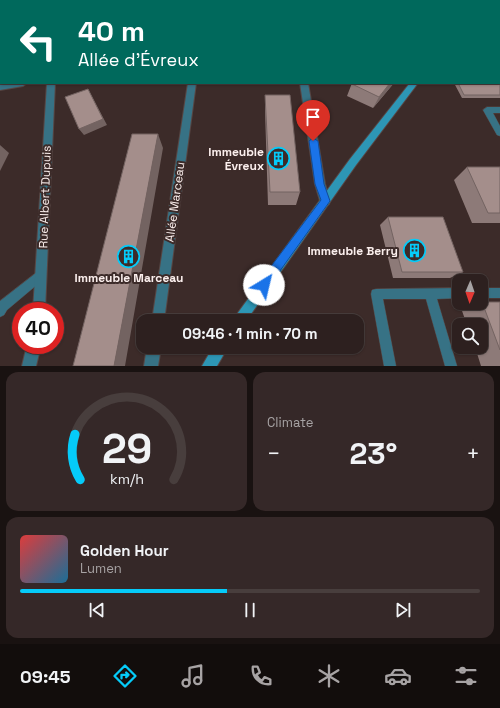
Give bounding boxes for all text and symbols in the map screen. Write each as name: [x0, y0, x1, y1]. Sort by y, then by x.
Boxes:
text: 40 m: [78, 13, 145, 49]
icon: left: [12, 16, 64, 68]
text: Allée d'Évreux: [78, 48, 199, 71]
pin: [296, 100, 330, 141]
icon: arrive: [302, 106, 324, 128]
place label: Immeuble Évreux: [208, 144, 264, 174]
street label: Rue Albert Dupuis: [35, 145, 55, 249]
building icon: Immeuble Évreux: [266, 146, 292, 172]
street label: Allée Marceau: [161, 161, 189, 243]
building icon: Immeuble Berry: [401, 238, 427, 264]
place label: Immeuble Berry: [307, 243, 398, 259]
building icon: Immeuble Marceau: [116, 244, 142, 270]
position arrow: [243, 264, 285, 306]
place label: Immeuble Marceau: [75, 270, 183, 286]
north arrow: [452, 274, 488, 310]
map controls: [452, 274, 488, 354]
speed limit sign: 40: [12, 302, 64, 354]
button: search: [452, 318, 488, 354]
text: 09:46 · 1 min · 70 m: [182, 324, 318, 343]
text: Climate: [267, 414, 313, 431]
text: 29: [101, 421, 152, 474]
text: 23°: [350, 434, 397, 473]
text: −: [267, 439, 281, 467]
text: +: [466, 439, 480, 467]
text: km/h: [109, 469, 144, 487]
text: Golden Hour: [80, 541, 169, 560]
text: Lumen: [80, 560, 122, 577]
icon: previous: [86, 599, 108, 621]
icon: pause: [239, 599, 261, 621]
icon: next: [392, 599, 414, 621]
icon: directions: [111, 662, 139, 690]
icon: music: [179, 662, 207, 690]
icon: phone: [247, 662, 275, 690]
icon: climate: [315, 662, 343, 690]
icon: car: [384, 662, 412, 690]
icon: filters: [452, 662, 480, 690]
text: 09:45: [20, 665, 71, 688]

